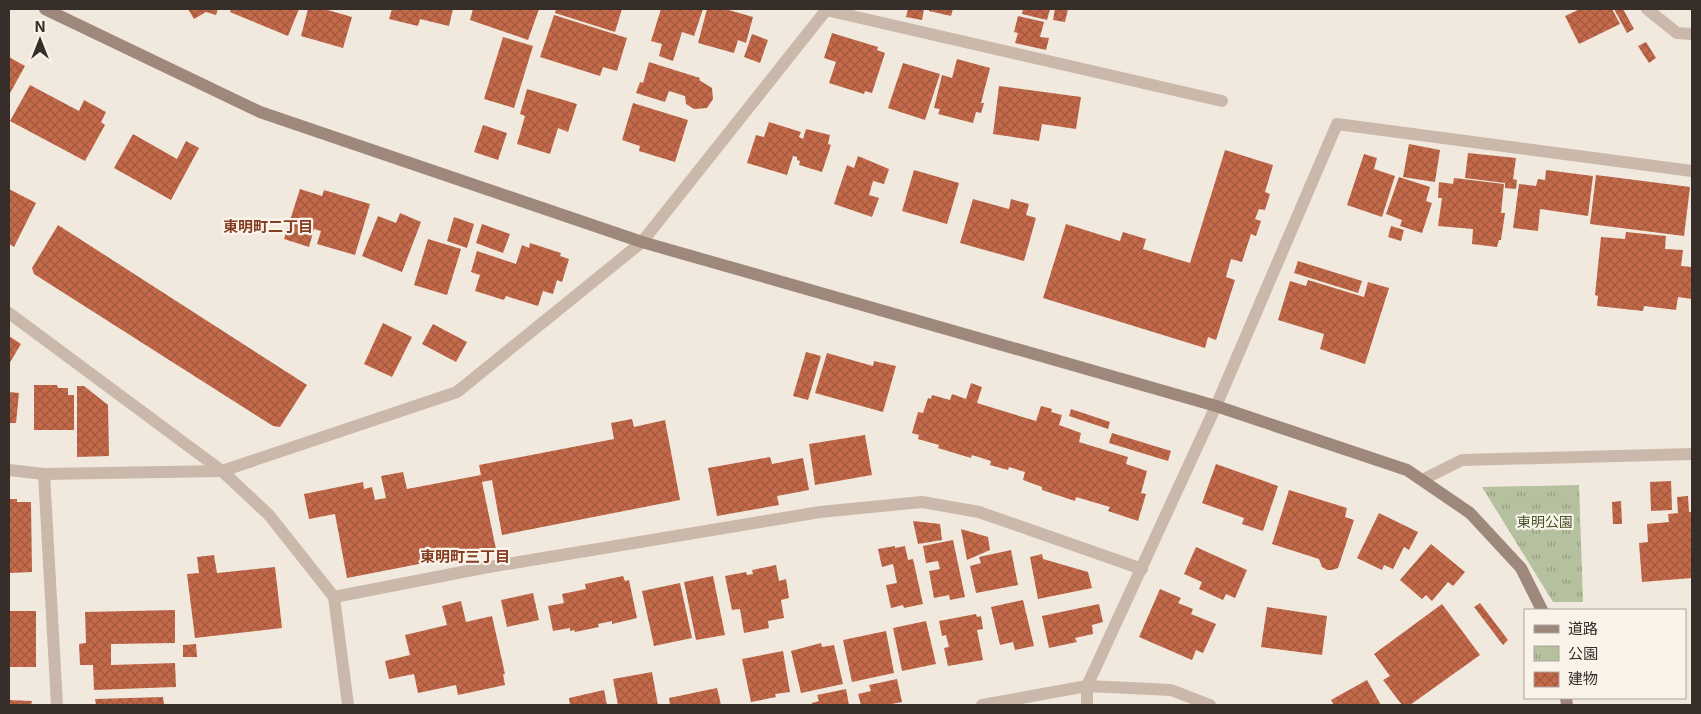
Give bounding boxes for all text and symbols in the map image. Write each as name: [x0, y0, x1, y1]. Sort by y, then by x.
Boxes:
north arrow: [15, 15, 65, 65]
text: N: [35, 18, 45, 35]
district label: 東明町二丁目: [223, 217, 313, 236]
park label: 東明公園: [1517, 513, 1573, 530]
district label: 東明町三丁目: [420, 547, 510, 566]
legend: [1524, 609, 1686, 699]
text: 道路: [1568, 619, 1598, 638]
text: 公園: [1568, 644, 1598, 663]
text: 建物: [1568, 669, 1598, 688]

